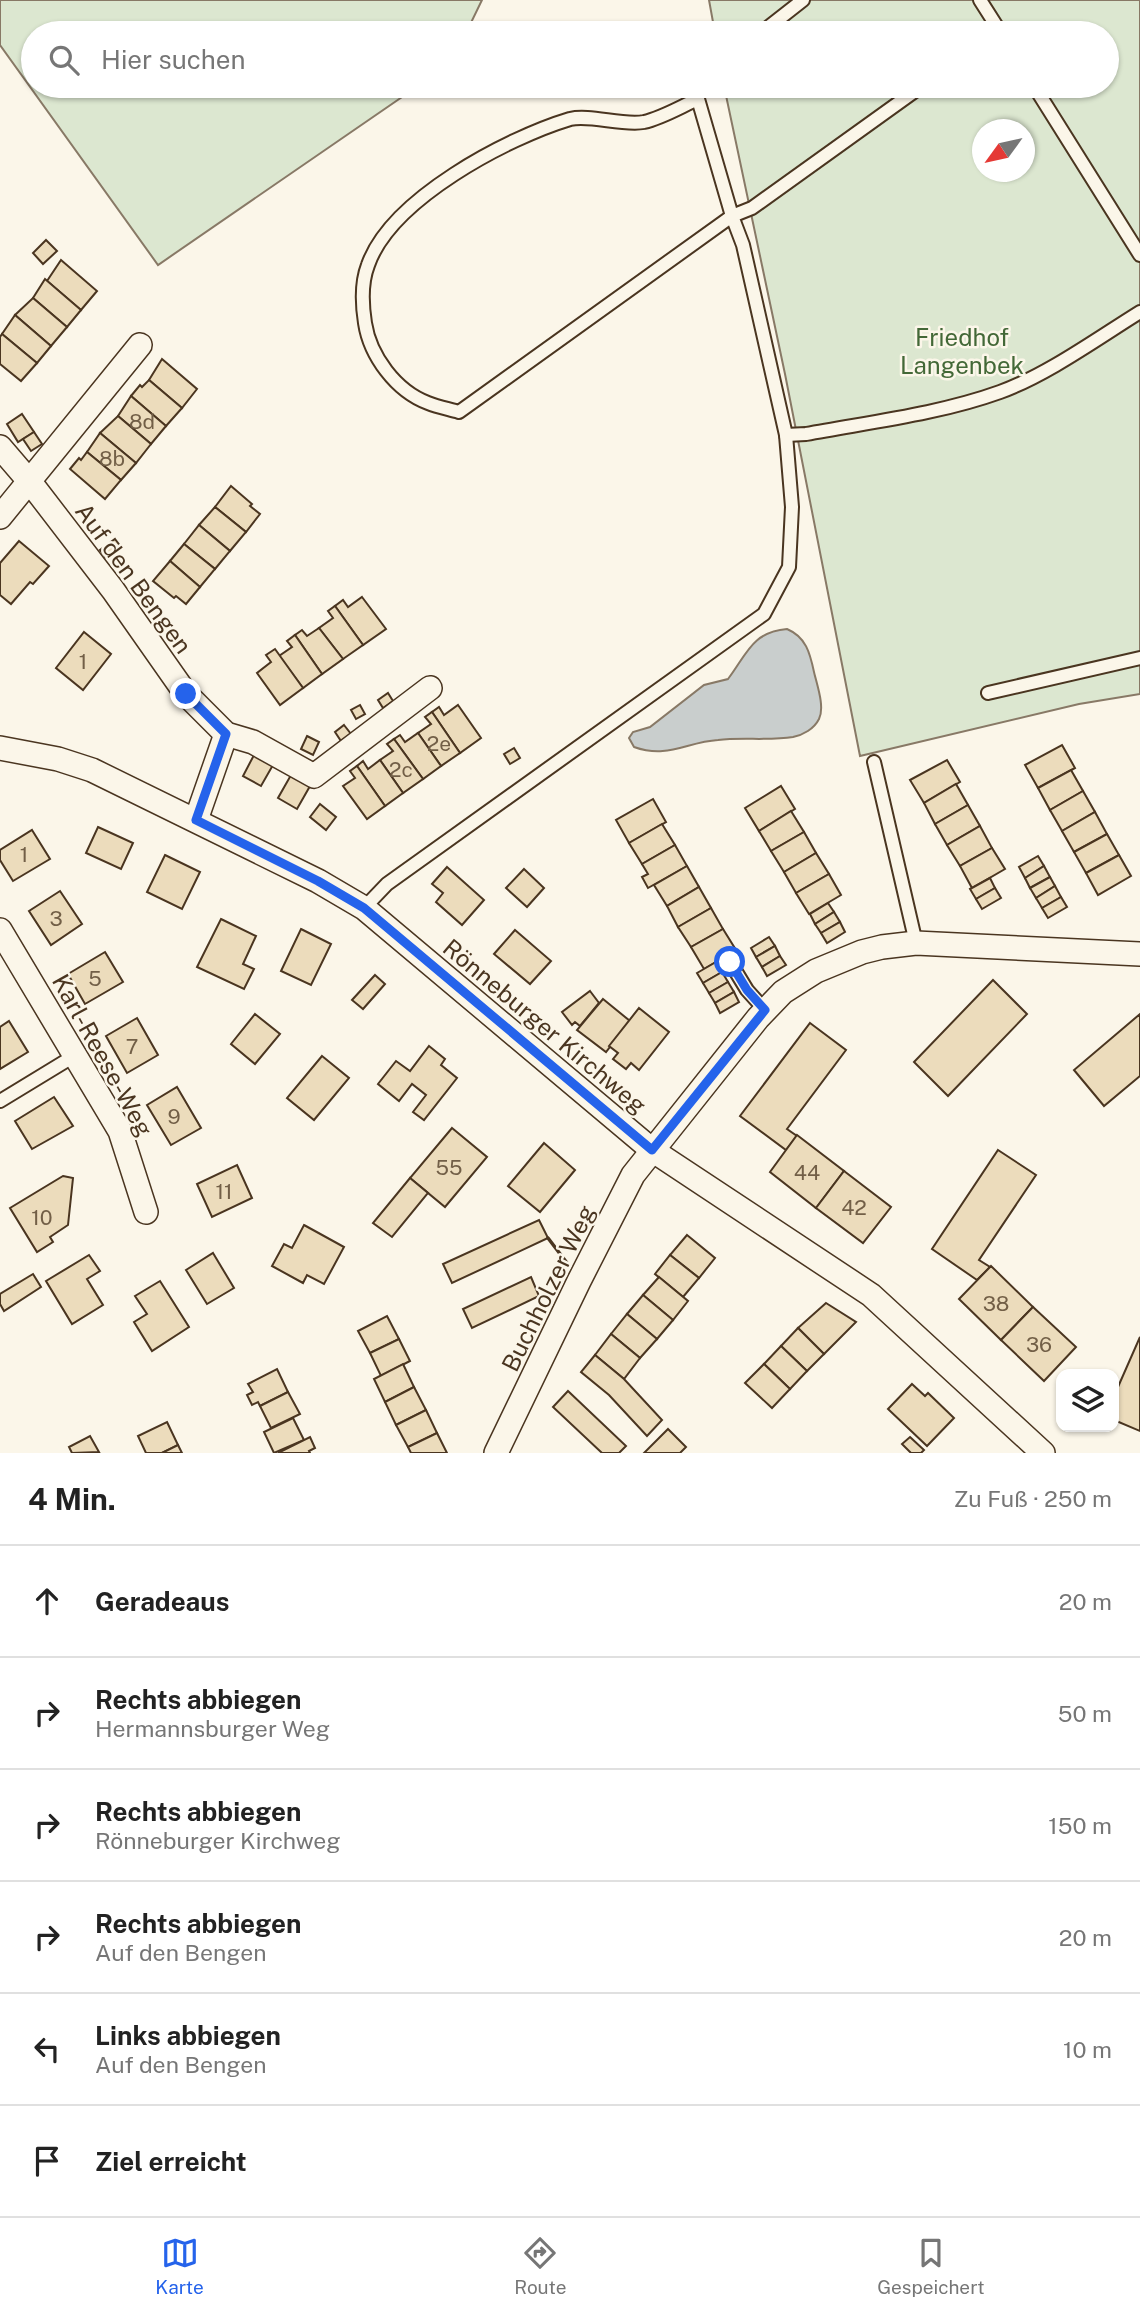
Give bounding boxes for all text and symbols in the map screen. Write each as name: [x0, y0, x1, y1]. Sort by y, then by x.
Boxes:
search box: [21, 21, 1119, 98]
icon: search: [45, 41, 83, 79]
text: Hier suchen: [101, 44, 246, 75]
north arrow: [972, 119, 1035, 182]
park label: Friedhof Langenbek: [900, 323, 1024, 379]
house number: 8d: [129, 409, 155, 434]
house number: 8b: [99, 446, 125, 471]
street label: Auf den Bengen: [70, 497, 198, 659]
house number: 1: [79, 649, 87, 674]
route end: [170, 678, 201, 709]
house number: 2e: [427, 731, 451, 756]
house number: 2c: [389, 757, 413, 782]
house number: 1: [20, 842, 28, 867]
house number: 3: [49, 906, 63, 931]
street label: Rönneburger Kirchweg: [438, 933, 652, 1119]
route start: [714, 946, 745, 977]
house number: 5: [88, 966, 102, 991]
street label: Karl-Reese-Weg: [47, 969, 159, 1141]
house number: 7: [126, 1034, 138, 1059]
house number: 9: [167, 1104, 181, 1129]
house number: 55: [436, 1155, 462, 1180]
house number: 44: [794, 1160, 820, 1185]
house number: 11: [215, 1179, 233, 1204]
house number: 42: [841, 1195, 867, 1220]
street label: Buchholzer Weg: [496, 1200, 600, 1376]
house number: 10: [31, 1205, 53, 1230]
house number: 38: [983, 1291, 1009, 1316]
house number: 36: [1026, 1332, 1052, 1357]
map controls: [1056, 1369, 1119, 1432]
button: layers: [1056, 1369, 1119, 1432]
text: 4 Min.: [28, 1481, 116, 1517]
text: Zu Fuß · 250 m: [954, 1485, 1112, 1512]
icon: ahead: [28, 1582, 66, 1620]
text: Geradeaus: [95, 1586, 230, 1617]
text: 20 m: [1059, 1588, 1112, 1615]
text: Rechts abbiegen: [95, 1684, 301, 1715]
icon: right: [28, 1694, 66, 1732]
text: 50 m: [1058, 1700, 1112, 1727]
text: Hermannsburger Weg: [95, 1715, 330, 1742]
text: Rechts abbiegen: [95, 1796, 301, 1827]
icon: right: [28, 1806, 66, 1844]
text: 150 m: [1048, 1812, 1112, 1839]
text: Rönneburger Kirchweg: [95, 1827, 341, 1854]
text: Rechts abbiegen: [95, 1908, 301, 1939]
icon: right: [28, 1918, 66, 1956]
text: 20 m: [1059, 1924, 1112, 1951]
text: Auf den Bengen: [95, 1939, 267, 1966]
text: Links abbiegen: [95, 2020, 281, 2051]
icon: left: [28, 2030, 66, 2068]
text: 10 m: [1063, 2036, 1112, 2063]
text: Auf den Bengen: [95, 2051, 267, 2078]
icon: arrive: [28, 2142, 66, 2180]
text: Ziel erreicht: [95, 2146, 247, 2177]
tab: Karte: [155, 2234, 204, 2298]
tab: Route: [514, 2234, 567, 2298]
tab: Gespeichert: [877, 2234, 985, 2298]

